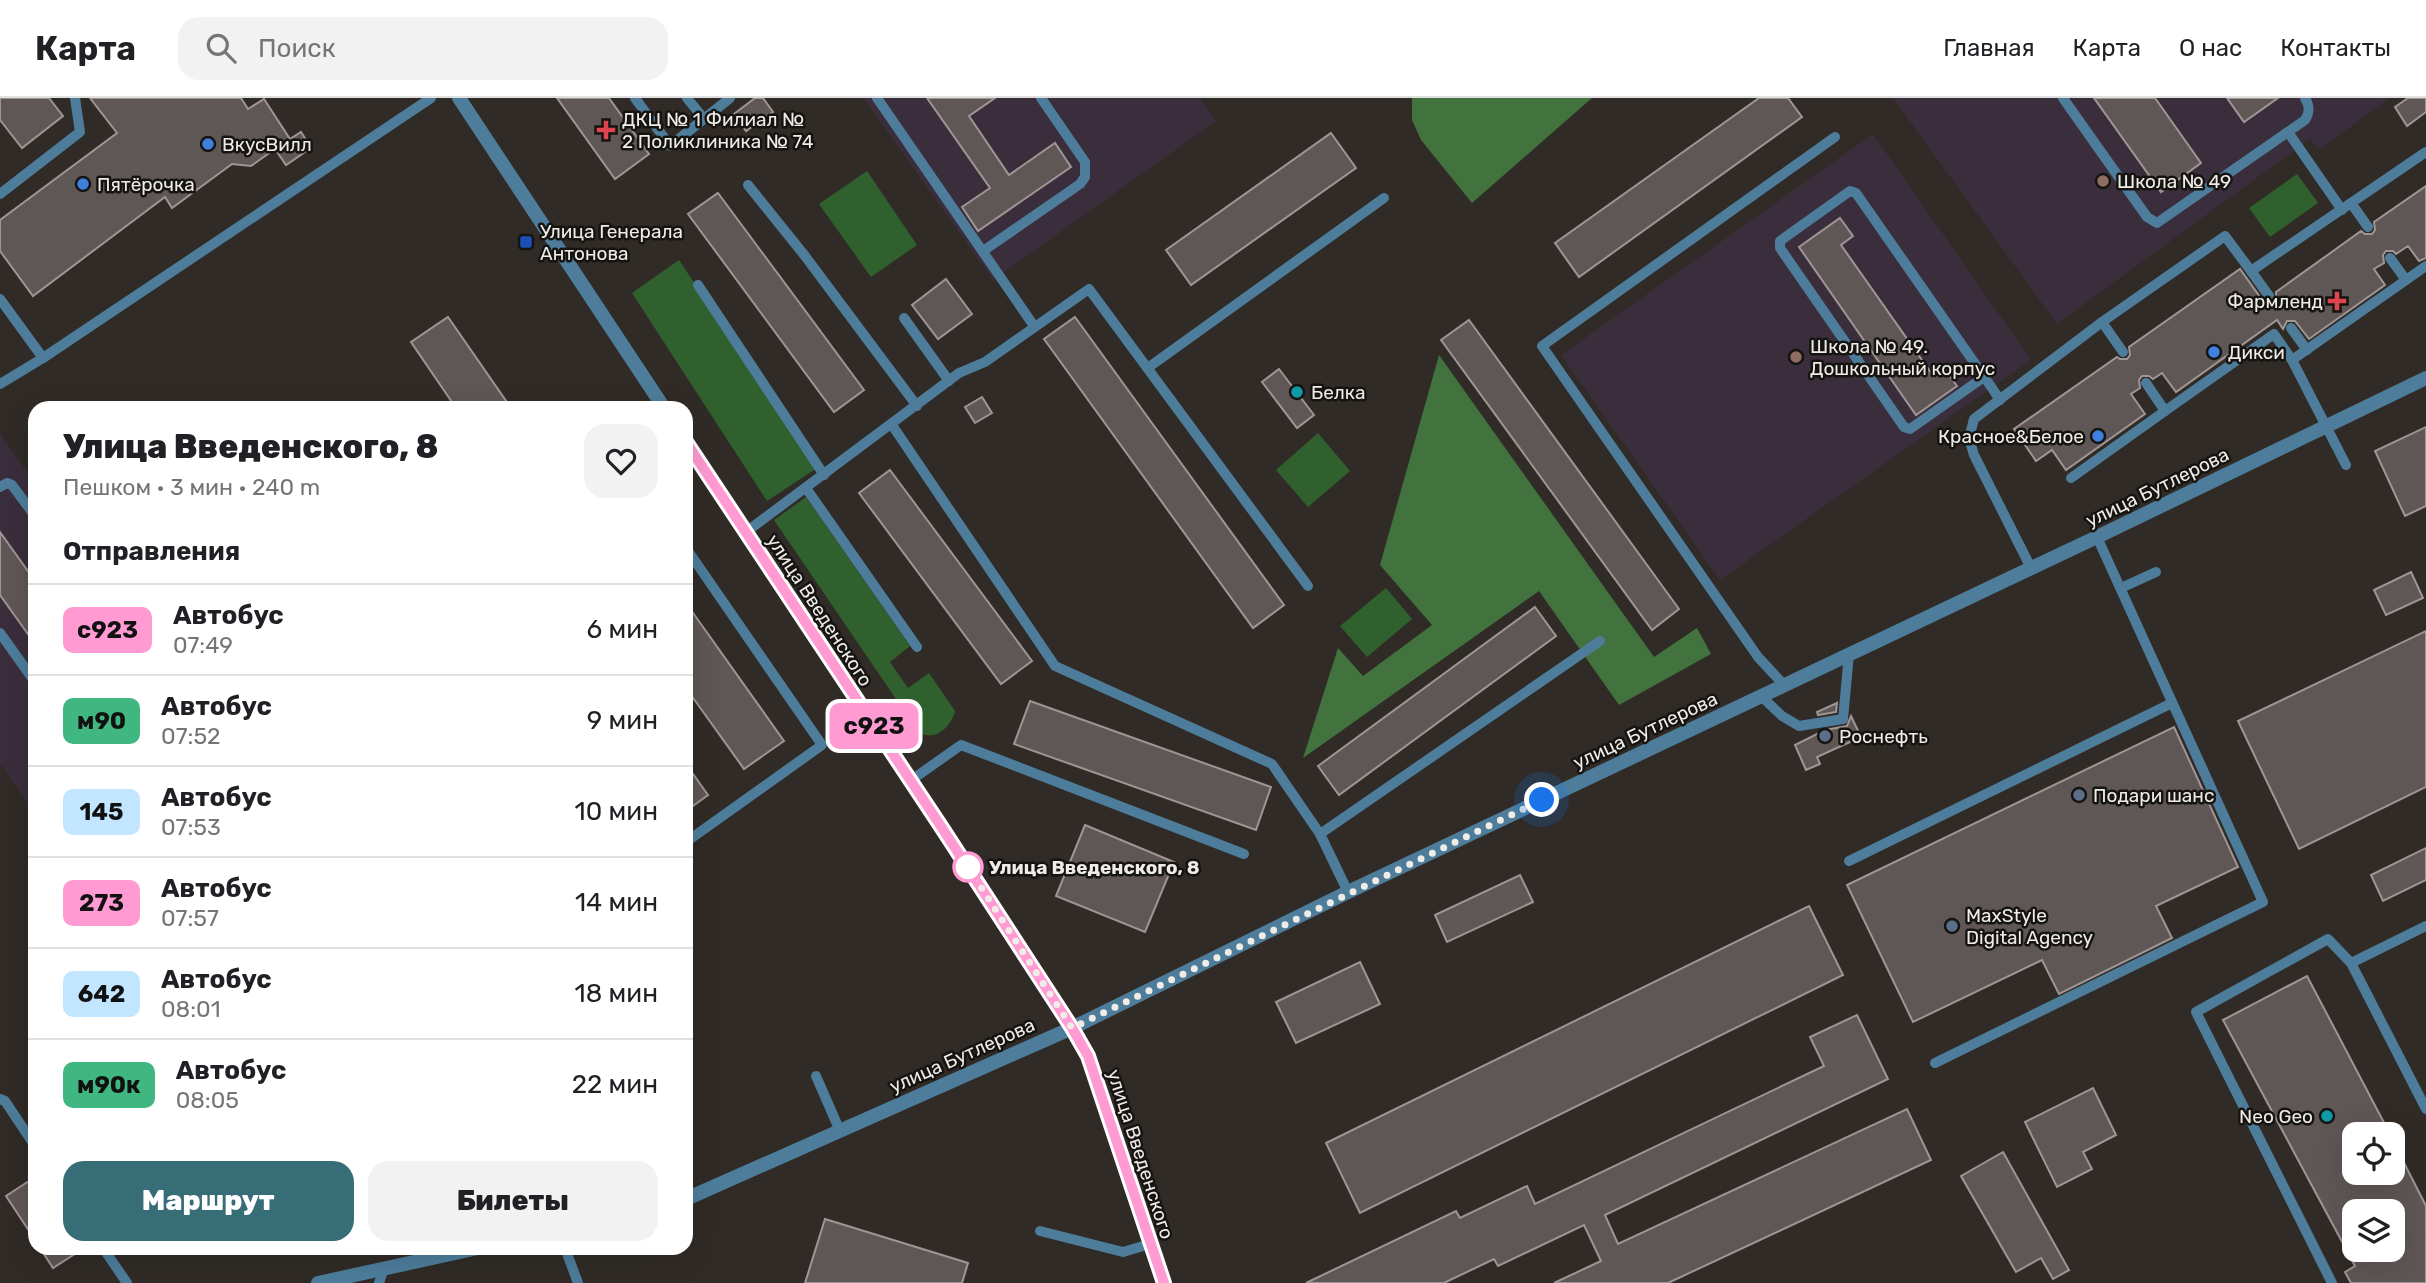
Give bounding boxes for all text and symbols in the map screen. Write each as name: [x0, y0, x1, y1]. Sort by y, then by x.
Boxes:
search box: [178, 17, 668, 80]
text: Карта: [35, 29, 136, 68]
icon: search: [202, 29, 240, 67]
text: Поиск: [258, 33, 336, 64]
text: Главная: [1943, 34, 2035, 62]
text: Карта: [2073, 34, 2141, 62]
text: О нас: [2179, 34, 2242, 62]
text: Контакты: [2280, 34, 2391, 62]
place label: ДКЦ № 1 Филиал № 2 Поликлиника № 74: [622, 108, 814, 153]
marker: ДКЦ № 1 Филиал № 2 Поликлиника № 74: [596, 120, 616, 140]
place label: ВкусВилл: [222, 133, 312, 156]
marker: ВкусВилл: [200, 136, 216, 152]
place label: Школа № 49: [2117, 170, 2231, 193]
place label: Пятёрочка: [97, 173, 195, 196]
marker: Школа № 49: [2095, 173, 2111, 189]
marker: Пятёрочка: [75, 176, 91, 192]
place label: Улица Генерала Антонова: [540, 220, 683, 265]
marker: Улица Генерала Антонова: [518, 234, 534, 250]
place label: Фармленд: [2227, 290, 2323, 313]
marker: Фармленд: [2329, 293, 2345, 309]
place label: Школа № 49. Дошкольный корпус: [1810, 335, 1995, 380]
place label: Дикси: [2228, 341, 2285, 364]
marker: Дикси: [2206, 344, 2222, 360]
marker: Школа № 49. Дошкольный корпус: [1788, 349, 1804, 365]
place label: Белка: [1311, 381, 1365, 404]
marker: Белка: [1289, 384, 1305, 400]
button: heart: [584, 424, 658, 498]
place label: Красное&Белое: [1938, 425, 2084, 448]
text: Улица Введенского, 8: [63, 427, 438, 466]
marker: Красное&Белое: [2090, 428, 2106, 444]
street label: улица Бутлерова: [2082, 443, 2233, 532]
text: Пешком · 3 мин · 240 m: [63, 473, 320, 501]
street label: улица Введенского: [762, 530, 877, 691]
text: Отправления: [63, 536, 240, 567]
text: Автобус: [173, 600, 284, 631]
text: 6 мин: [587, 614, 658, 645]
text: с923: [77, 616, 138, 644]
text: 07:49: [173, 631, 233, 659]
street label: улица Бутлерова: [1569, 687, 1721, 774]
text: Автобус: [161, 691, 272, 722]
line badge: с923: [825, 703, 923, 749]
text: 9 мин: [587, 705, 658, 736]
text: м90: [77, 707, 126, 735]
text: с923: [844, 712, 904, 740]
text: 07:52: [161, 722, 221, 750]
place label: Роснефть: [1839, 725, 1928, 748]
marker: Роснефть: [1817, 728, 1833, 744]
text: Автобус: [161, 782, 272, 813]
your location: [1524, 782, 1559, 817]
place label: Подари шанс: [2093, 784, 2214, 807]
marker: Подари шанс: [2071, 787, 2087, 803]
text: 10 мин: [575, 796, 658, 827]
text: 145: [80, 798, 123, 826]
text: 07:53: [161, 813, 221, 841]
marker: Улица Введенского, 8: [953, 852, 983, 882]
place label: Улица Введенского, 8: [989, 856, 1200, 879]
text: Автобус: [161, 873, 272, 904]
text: 14 мин: [575, 887, 658, 918]
text: 273: [79, 889, 124, 917]
text: 07:57: [161, 904, 219, 932]
place label: MaxStyle Digital Agency: [1966, 904, 2093, 949]
marker: MaxStyle Digital Agency: [1944, 918, 1960, 934]
text: Автобус: [161, 964, 272, 995]
text: 18 мин: [575, 978, 658, 1009]
text: 642: [78, 980, 125, 1008]
text: 08:01: [161, 995, 221, 1023]
street label: улица Бутлерова: [886, 1013, 1038, 1098]
text: Автобус: [176, 1055, 286, 1086]
street label: улица Введенского: [1102, 1066, 1179, 1242]
text: 22 мин: [572, 1069, 658, 1100]
text: м90к: [77, 1071, 141, 1099]
text: 08:05: [176, 1086, 239, 1114]
place label: Neo Geo: [2239, 1105, 2313, 1128]
marker: Neo Geo: [2319, 1108, 2335, 1124]
map controls: [2342, 1122, 2405, 1262]
button: locate: [2342, 1122, 2405, 1185]
button: Маршрут: [63, 1161, 354, 1241]
button: Билеты: [368, 1161, 658, 1241]
button: layers: [2342, 1199, 2405, 1262]

